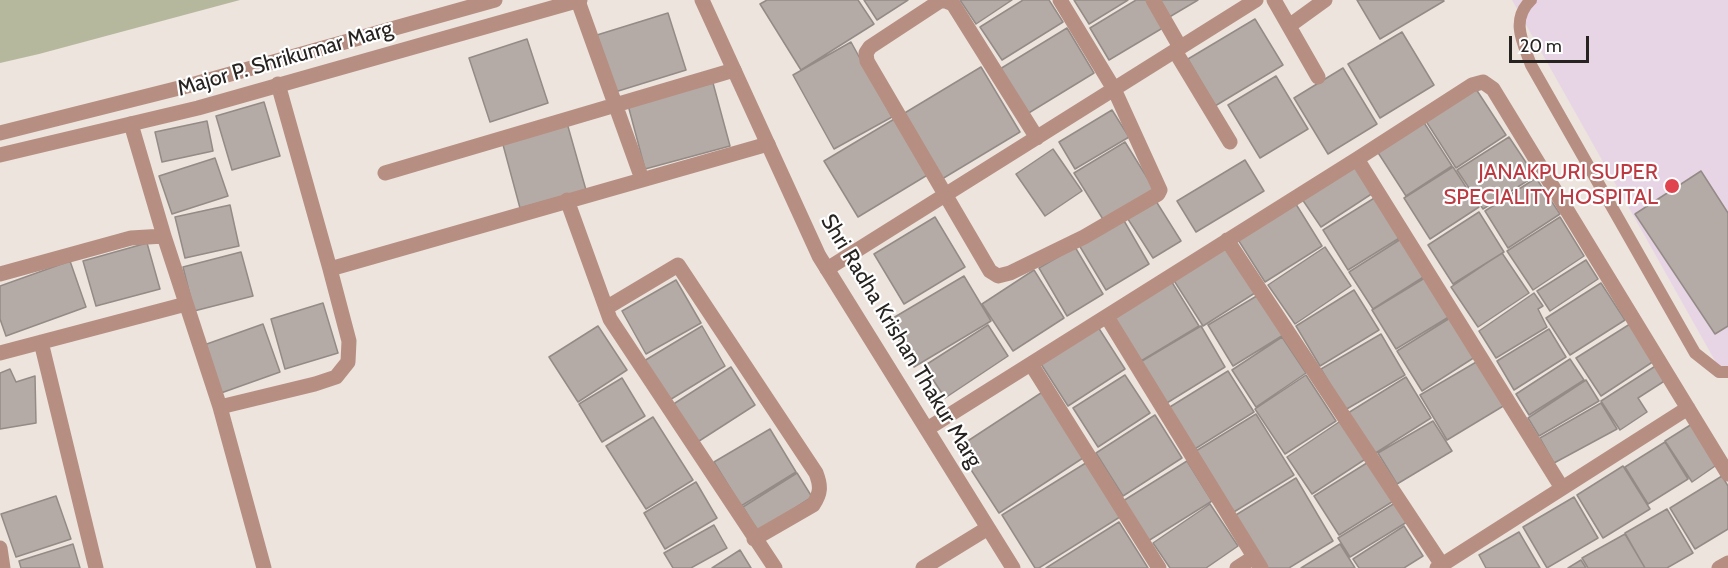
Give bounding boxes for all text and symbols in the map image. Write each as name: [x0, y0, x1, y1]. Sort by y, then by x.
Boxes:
street label: Major P. Shrikumar Marg: [174, 16, 396, 102]
scale bar: [1512, 24, 1592, 62]
text: 20 m: [1520, 35, 1562, 57]
place label: JANAKPURI SUPER SPECIALITY HOSPITAL: [1444, 160, 1658, 212]
marker: JANAKPURI SUPER SPECIALITY HOSPITAL: [1663, 177, 1681, 195]
street label: Shri Radha Krishan Thakur Marg: [815, 210, 987, 472]

